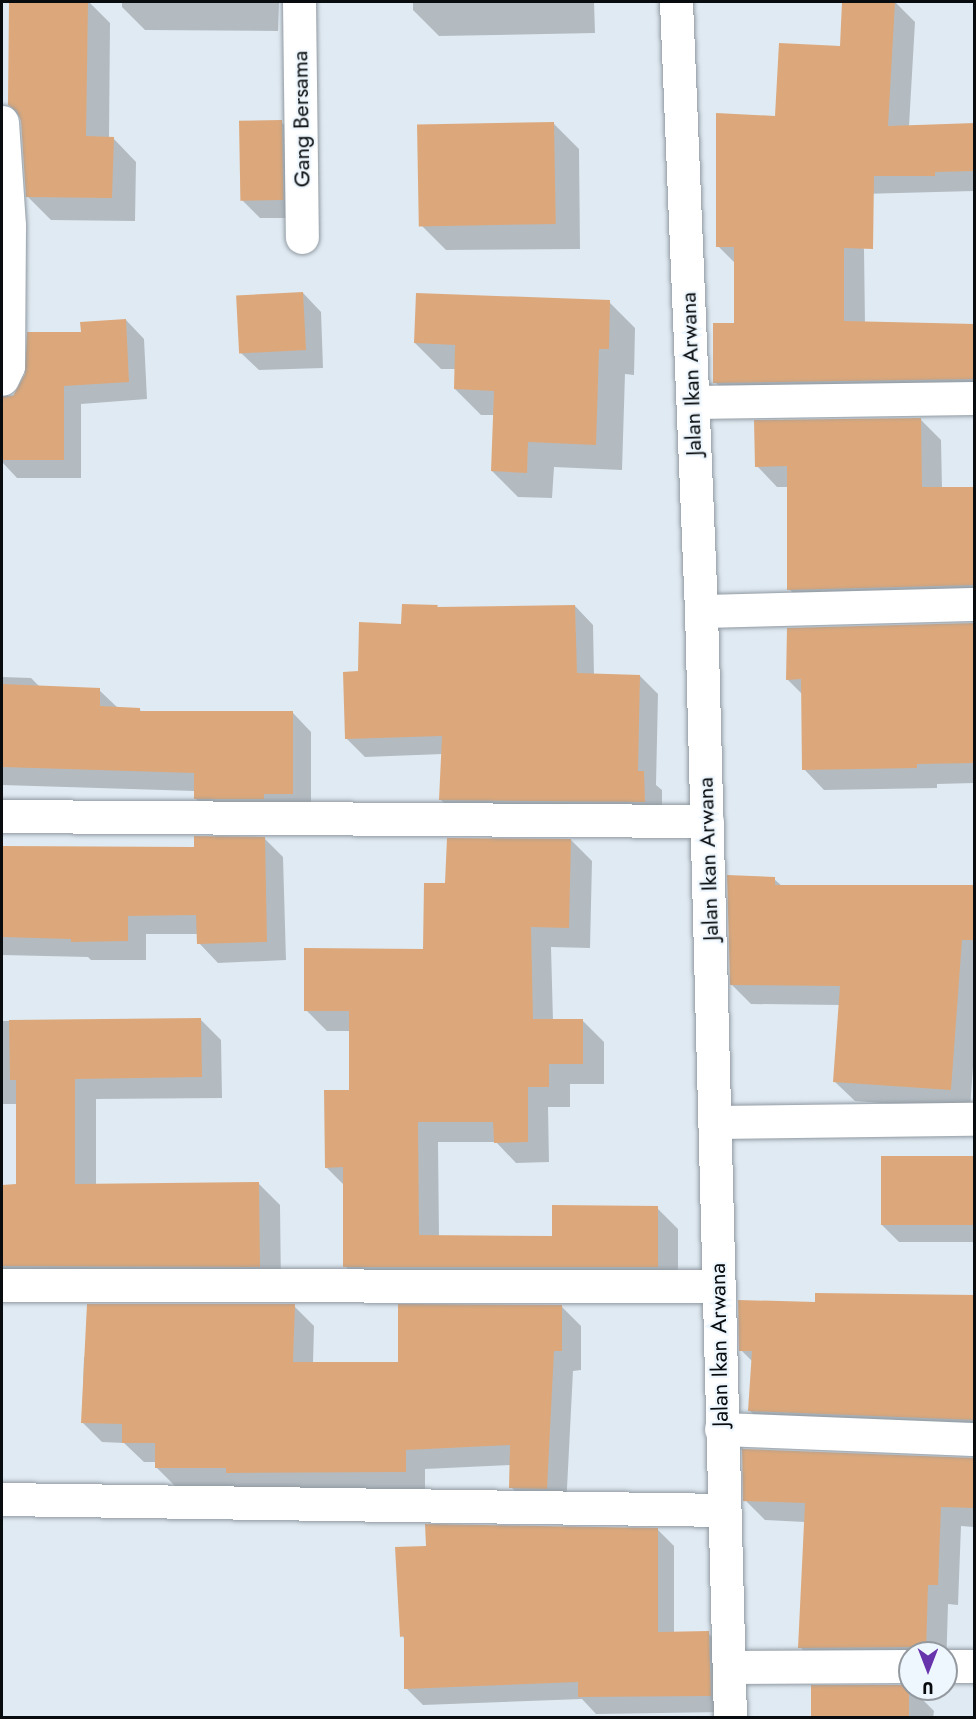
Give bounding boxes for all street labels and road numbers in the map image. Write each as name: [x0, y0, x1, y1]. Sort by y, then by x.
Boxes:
street label: Gang Bersama: [287, 50, 315, 188]
street label: Jalan Ikan Arwana: [675, 292, 707, 456]
street label: Jalan Ikan Arwana: [692, 777, 724, 941]
street label: Jalan Ikan Arwana: [704, 1263, 734, 1427]

